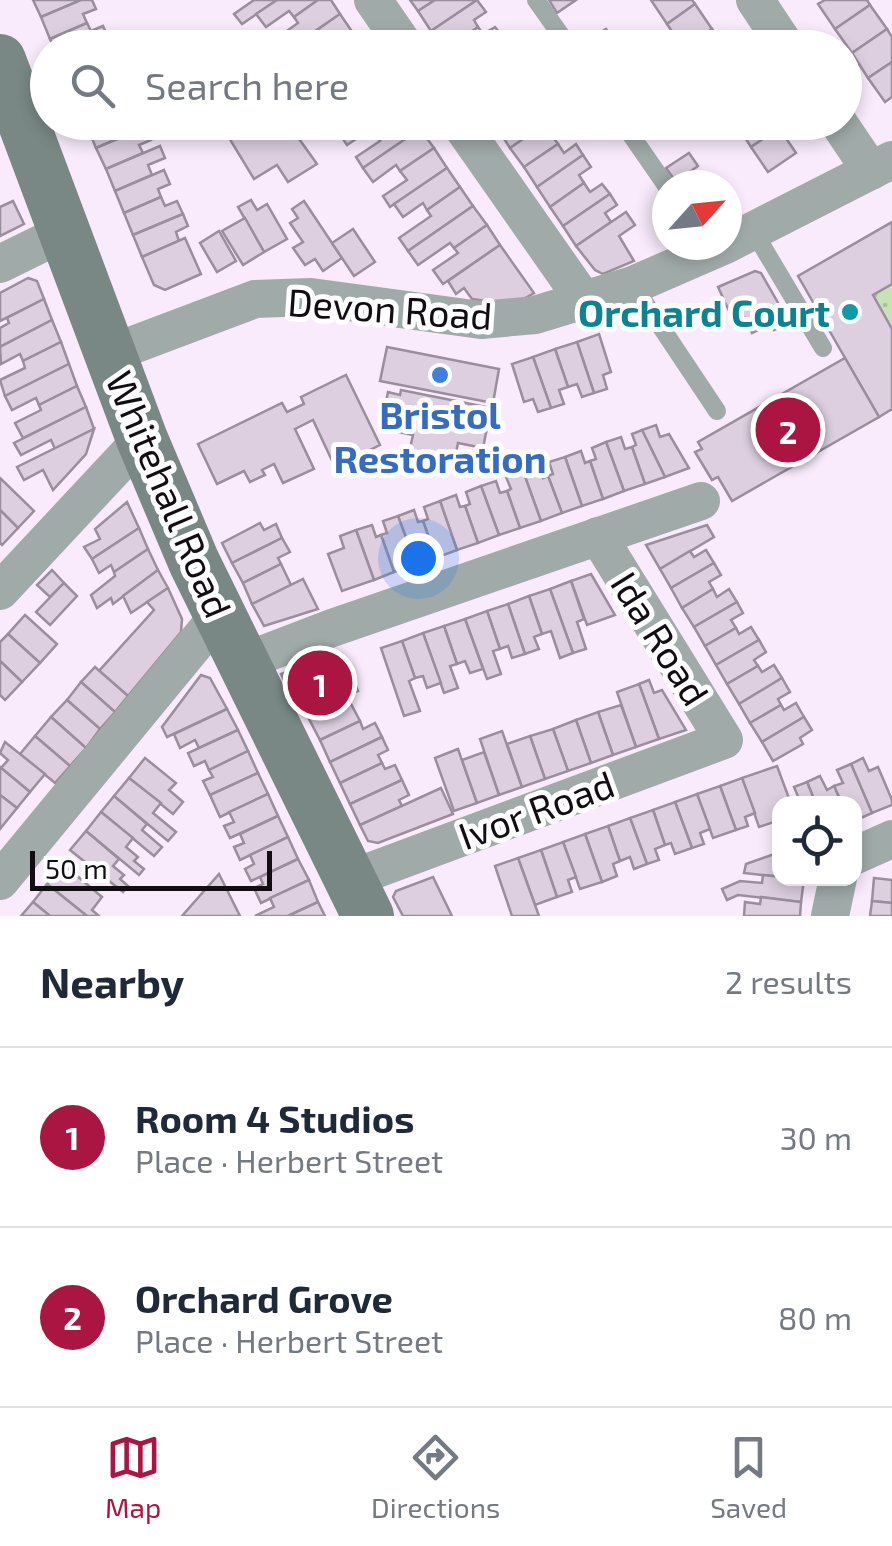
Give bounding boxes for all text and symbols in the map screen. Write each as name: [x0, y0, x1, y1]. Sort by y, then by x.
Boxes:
search box: [30, 30, 862, 140]
icon: search: [65, 58, 120, 113]
text: Search here: [145, 62, 349, 108]
north arrow: [652, 170, 742, 260]
street label: Devon Road: [286, 278, 494, 338]
place label: Orchard Court: [578, 289, 830, 335]
marker: Orchard Court: [839, 301, 861, 323]
street label: Whitehall Road: [97, 364, 243, 624]
marker: Bristol Restoration: [429, 364, 451, 386]
place label: Bristol Restoration: [333, 391, 547, 481]
pin: 2: [756, 392, 820, 468]
your location: [393, 533, 444, 584]
street label: Ida Road: [602, 563, 720, 713]
pin: 1: [288, 646, 352, 720]
street label: Ivor Road: [452, 760, 620, 858]
map controls: [772, 796, 862, 886]
button: locate: [772, 796, 862, 886]
scale bar: [30, 846, 272, 890]
text: 50 m: [45, 851, 108, 885]
text: Nearby: [40, 956, 184, 1006]
text: 2 results: [725, 962, 852, 1000]
text: Room 4 Studios: [135, 1095, 414, 1141]
text: 1: [66, 1118, 79, 1156]
text: 30 m: [780, 1118, 852, 1156]
text: Place · Herbert Street: [135, 1141, 443, 1179]
text: Orchard Grove: [135, 1275, 393, 1321]
text: 2: [63, 1298, 82, 1336]
text: 80 m: [778, 1298, 852, 1336]
text: Place · Herbert Street: [135, 1321, 443, 1359]
tab: Map: [105, 1430, 161, 1524]
tab: Directions: [371, 1430, 500, 1524]
tab: Saved: [710, 1430, 787, 1524]

